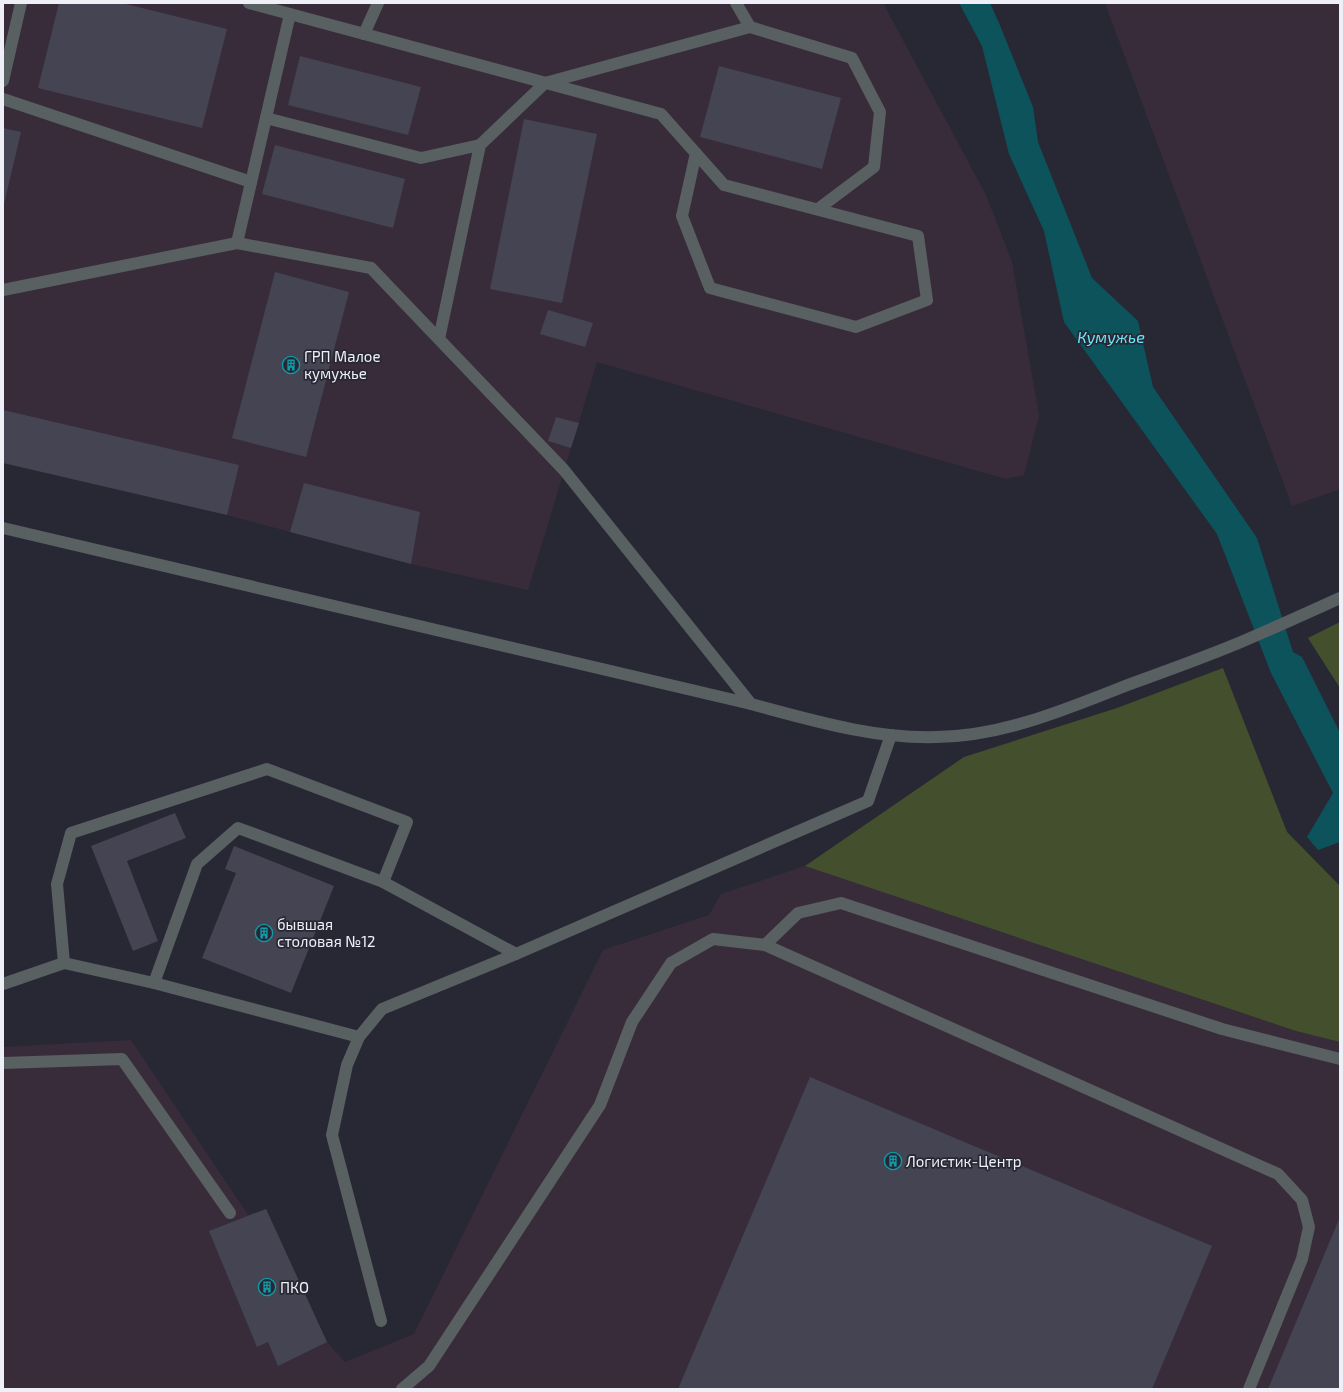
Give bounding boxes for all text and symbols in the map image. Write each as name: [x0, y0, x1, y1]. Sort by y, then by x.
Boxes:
water label: Кумужье: [1077, 327, 1145, 346]
place label: ГРП Малое кумужье: [304, 347, 381, 383]
building icon: ГРП Малое кумужье: [281, 355, 301, 375]
place label: бывшая столовая №12: [277, 915, 376, 950]
building icon: бывшая столовая №12: [254, 923, 274, 943]
building icon: Логистик-Центр: [883, 1151, 903, 1171]
place label: Логистик-Центр: [906, 1152, 1022, 1170]
building icon: ПКО: [257, 1277, 277, 1297]
place label: ПКО: [280, 1278, 309, 1296]

